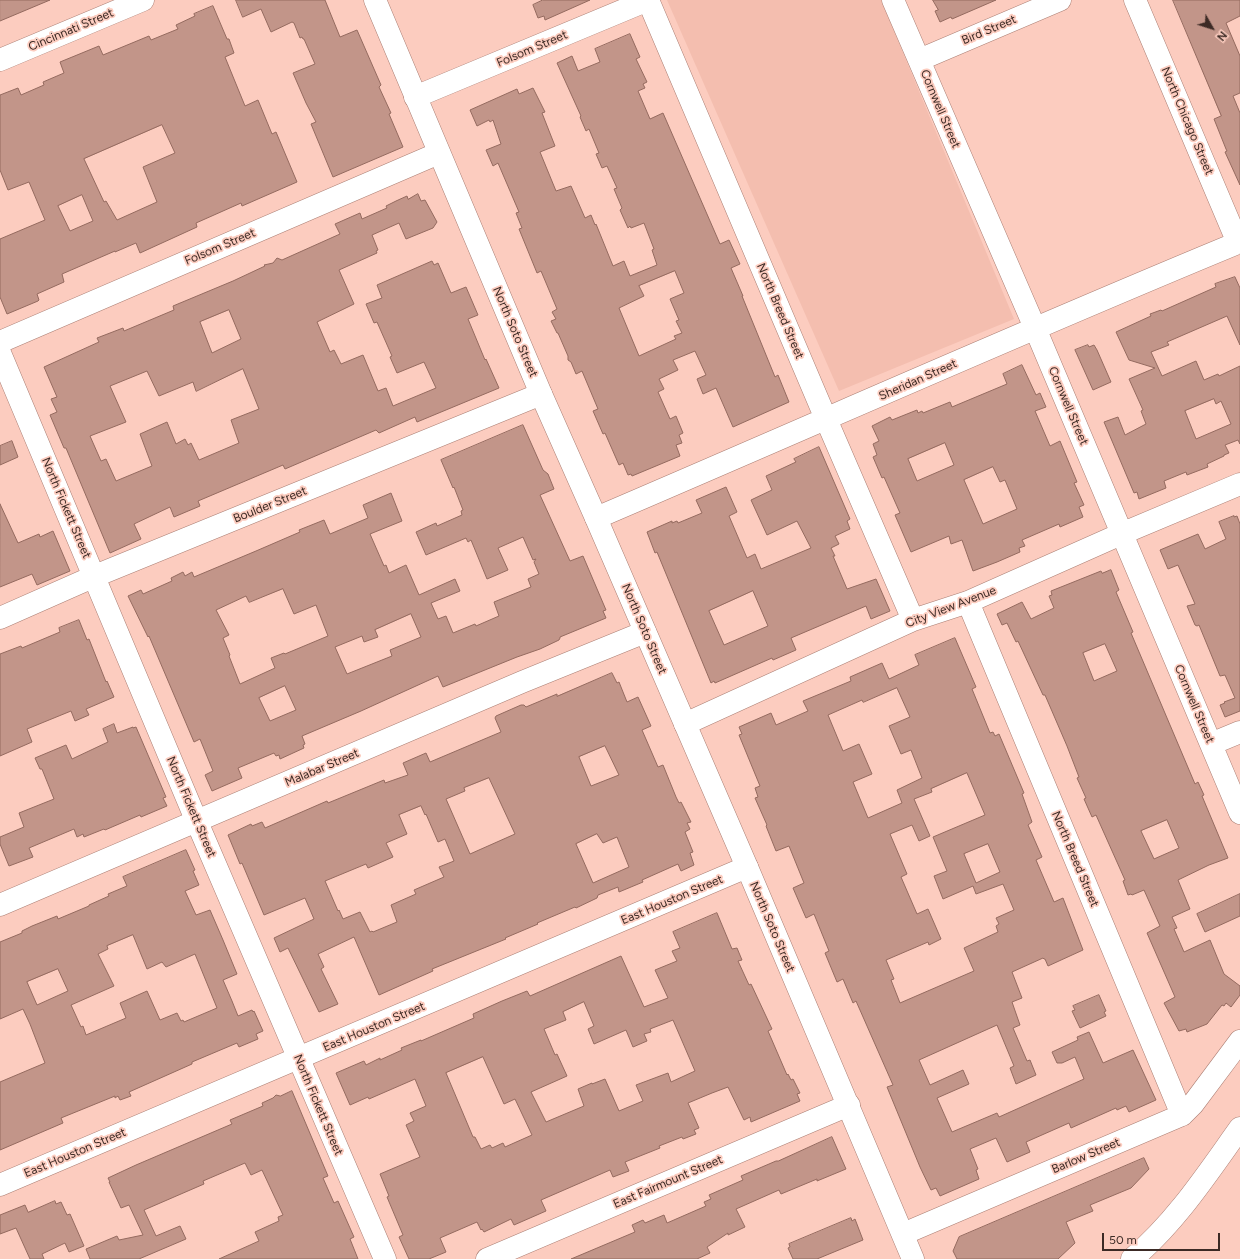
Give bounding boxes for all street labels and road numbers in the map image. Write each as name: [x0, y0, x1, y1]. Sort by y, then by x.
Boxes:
street label: Cincinnati Street: [26, 6, 116, 54]
street label: Bird Street: [960, 12, 1018, 48]
street label: Folsom Street: [494, 28, 570, 70]
street label: North Chicago Street: [1158, 65, 1216, 177]
street label: Cornwell Street: [917, 68, 963, 150]
street label: Folsom Street: [182, 226, 258, 268]
street label: North Breed Street: [753, 261, 807, 361]
street label: North Soto Street: [489, 285, 541, 379]
street label: Sheridan Street: [877, 356, 959, 404]
street label: Cornwell Street: [1045, 365, 1091, 447]
street label: North Fickett Street: [38, 455, 94, 561]
street label: Boulder Street: [231, 484, 309, 526]
street label: North Soto Street: [618, 582, 670, 676]
street label: City View Avenue: [904, 583, 998, 631]
street label: Cornwell Street: [1171, 663, 1217, 745]
street label: Malabar Street: [283, 746, 361, 790]
street label: North Fickett Street: [163, 754, 219, 860]
street label: North Breed Street: [1048, 809, 1102, 909]
street label: East Houston Street: [619, 872, 725, 928]
street label: North Soto Street: [746, 880, 798, 974]
street label: East Houston Street: [321, 999, 427, 1055]
street label: North Fickett Street: [290, 1052, 346, 1158]
street label: East Houston Street: [22, 1125, 128, 1181]
street label: Barlow Street: [1050, 1135, 1122, 1177]
street label: East Fairmount Street: [611, 1152, 725, 1212]

